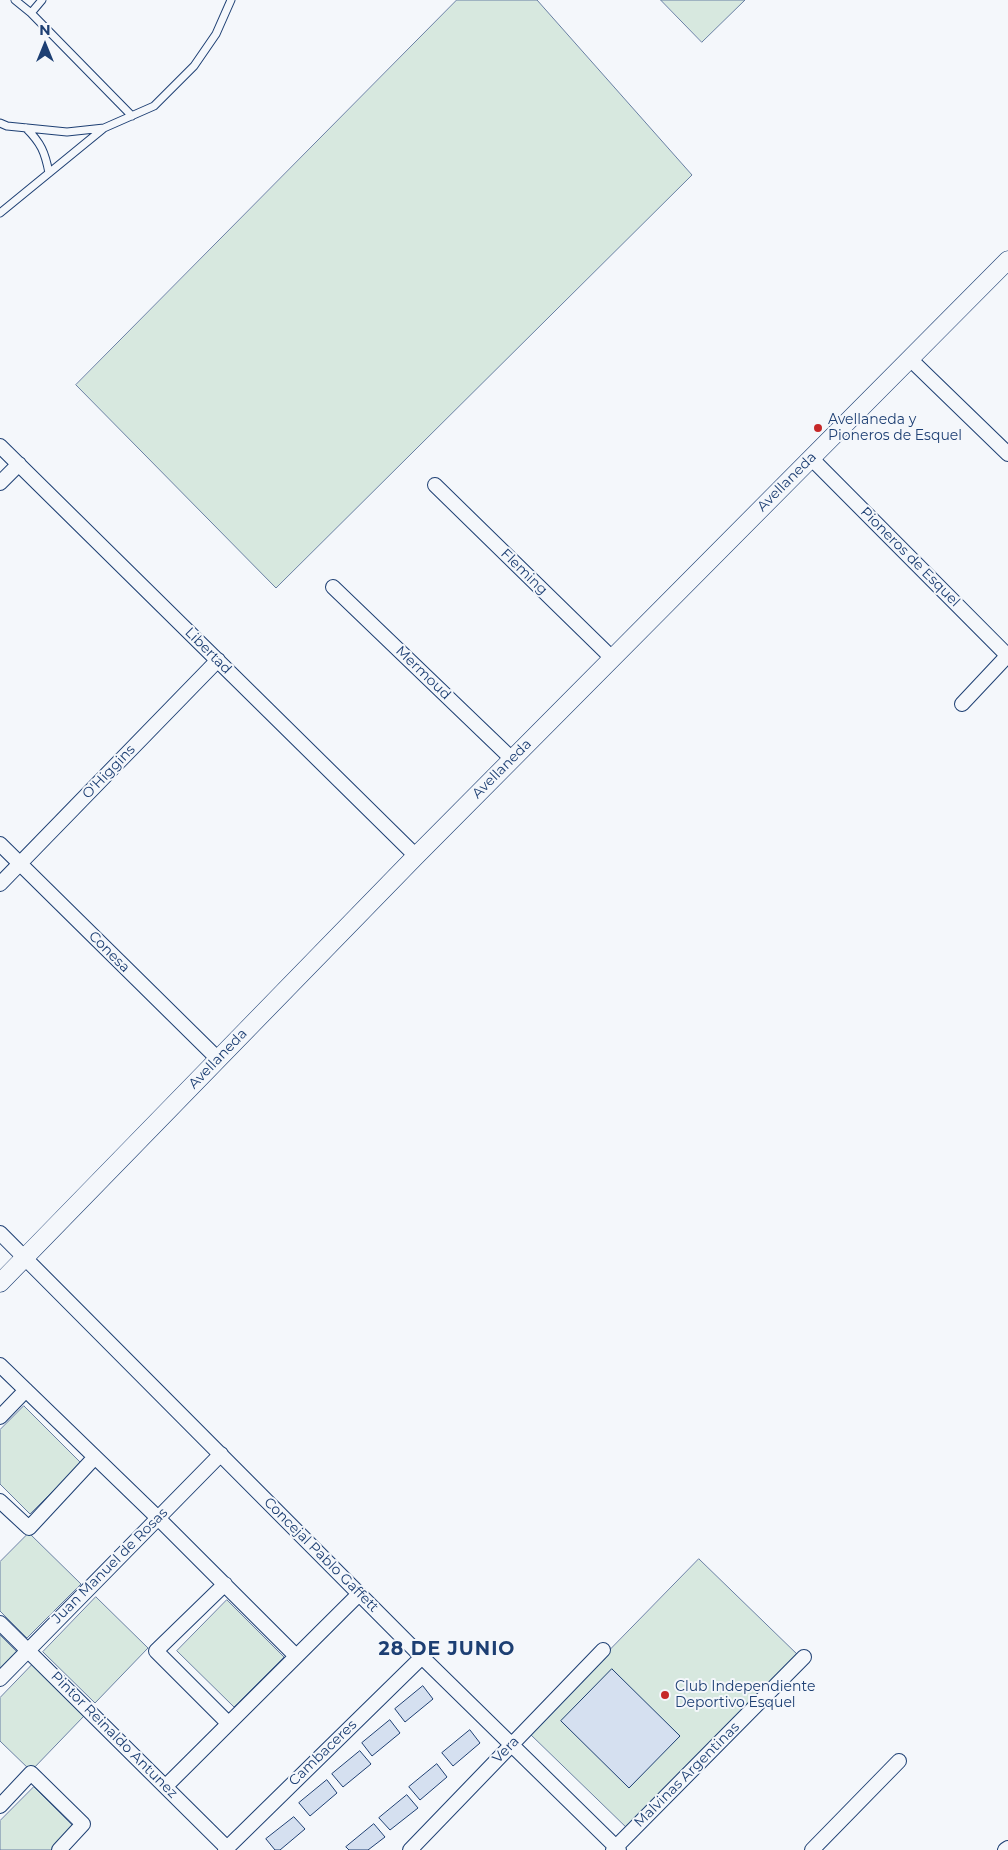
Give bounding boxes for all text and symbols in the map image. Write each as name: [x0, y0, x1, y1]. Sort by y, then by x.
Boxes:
north arrow: [20, 20, 70, 70]
text: N: [39, 21, 51, 39]
place label: Avellaneda y Pioneros de Esquel: [828, 412, 962, 444]
marker: Avellaneda y Pioneros de Esquel: [812, 422, 824, 434]
street label: Avellaneda: [754, 449, 820, 515]
street label: Pioneros de Esquel: [857, 504, 963, 610]
street label: Fleming: [497, 546, 551, 598]
street label: Libertad: [181, 624, 235, 678]
street label: Mermoud: [392, 643, 454, 703]
street label: Avellaneda: [469, 736, 535, 802]
street label: O'Higgins: [79, 741, 139, 803]
street label: Conesa: [85, 928, 133, 976]
street label: Avellaneda: [185, 1025, 251, 1093]
street label: Concejal Pablo Gaffett: [260, 1494, 382, 1616]
street label: Juan Manuel de Rosas: [49, 1505, 171, 1627]
district label: 28 DE JUNIO: [377, 1638, 517, 1660]
street label: Pintor Reinaldo Antunez: [47, 1668, 181, 1802]
place label: Club Independiente Deportivo Esquel: [675, 1679, 815, 1711]
marker: Club Independiente Deportivo Esquel: [659, 1689, 671, 1701]
street label: Cambaceres: [286, 1717, 360, 1789]
street label: Malvinas Argentinas: [631, 1719, 743, 1831]
street label: Vera: [489, 1733, 523, 1767]

